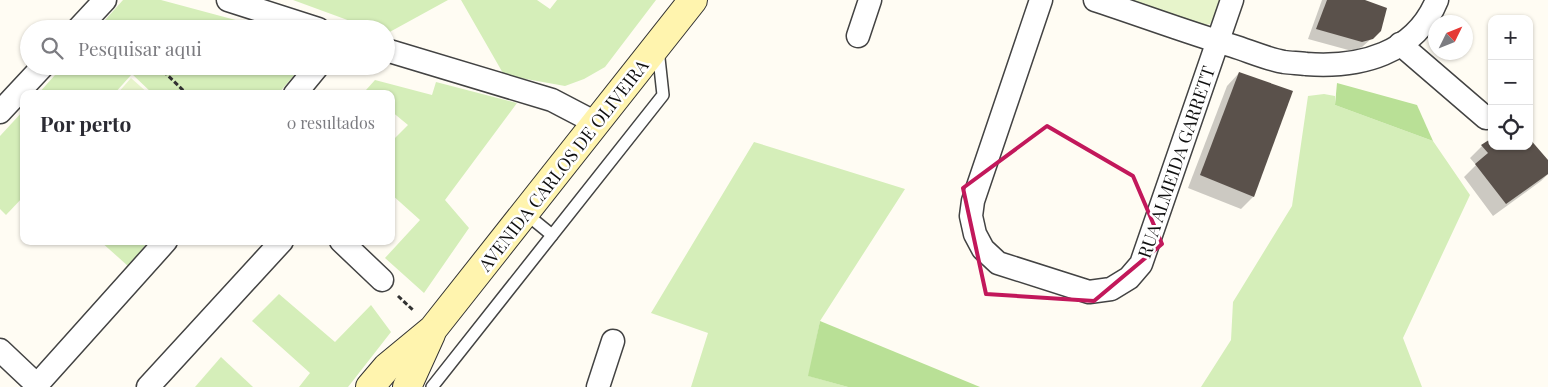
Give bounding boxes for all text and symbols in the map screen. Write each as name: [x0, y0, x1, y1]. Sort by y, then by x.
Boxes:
north arrow: [1428, 15, 1473, 60]
map controls: [1488, 15, 1533, 150]
button: +: [1488, 15, 1533, 60]
search box: [20, 20, 395, 75]
icon: search: [38, 34, 66, 62]
text: Pesquisar aqui: [78, 35, 202, 61]
street label: AVENIDA CARLOS DE OLIVEIRA: [472, 54, 654, 277]
button: −: [1488, 60, 1533, 105]
street label: RUA ALMEIDA GARRETT: [1132, 63, 1220, 261]
button: locate: [1488, 105, 1533, 150]
text: Por perto: [40, 109, 131, 137]
text: 0 resultados: [287, 112, 375, 133]

